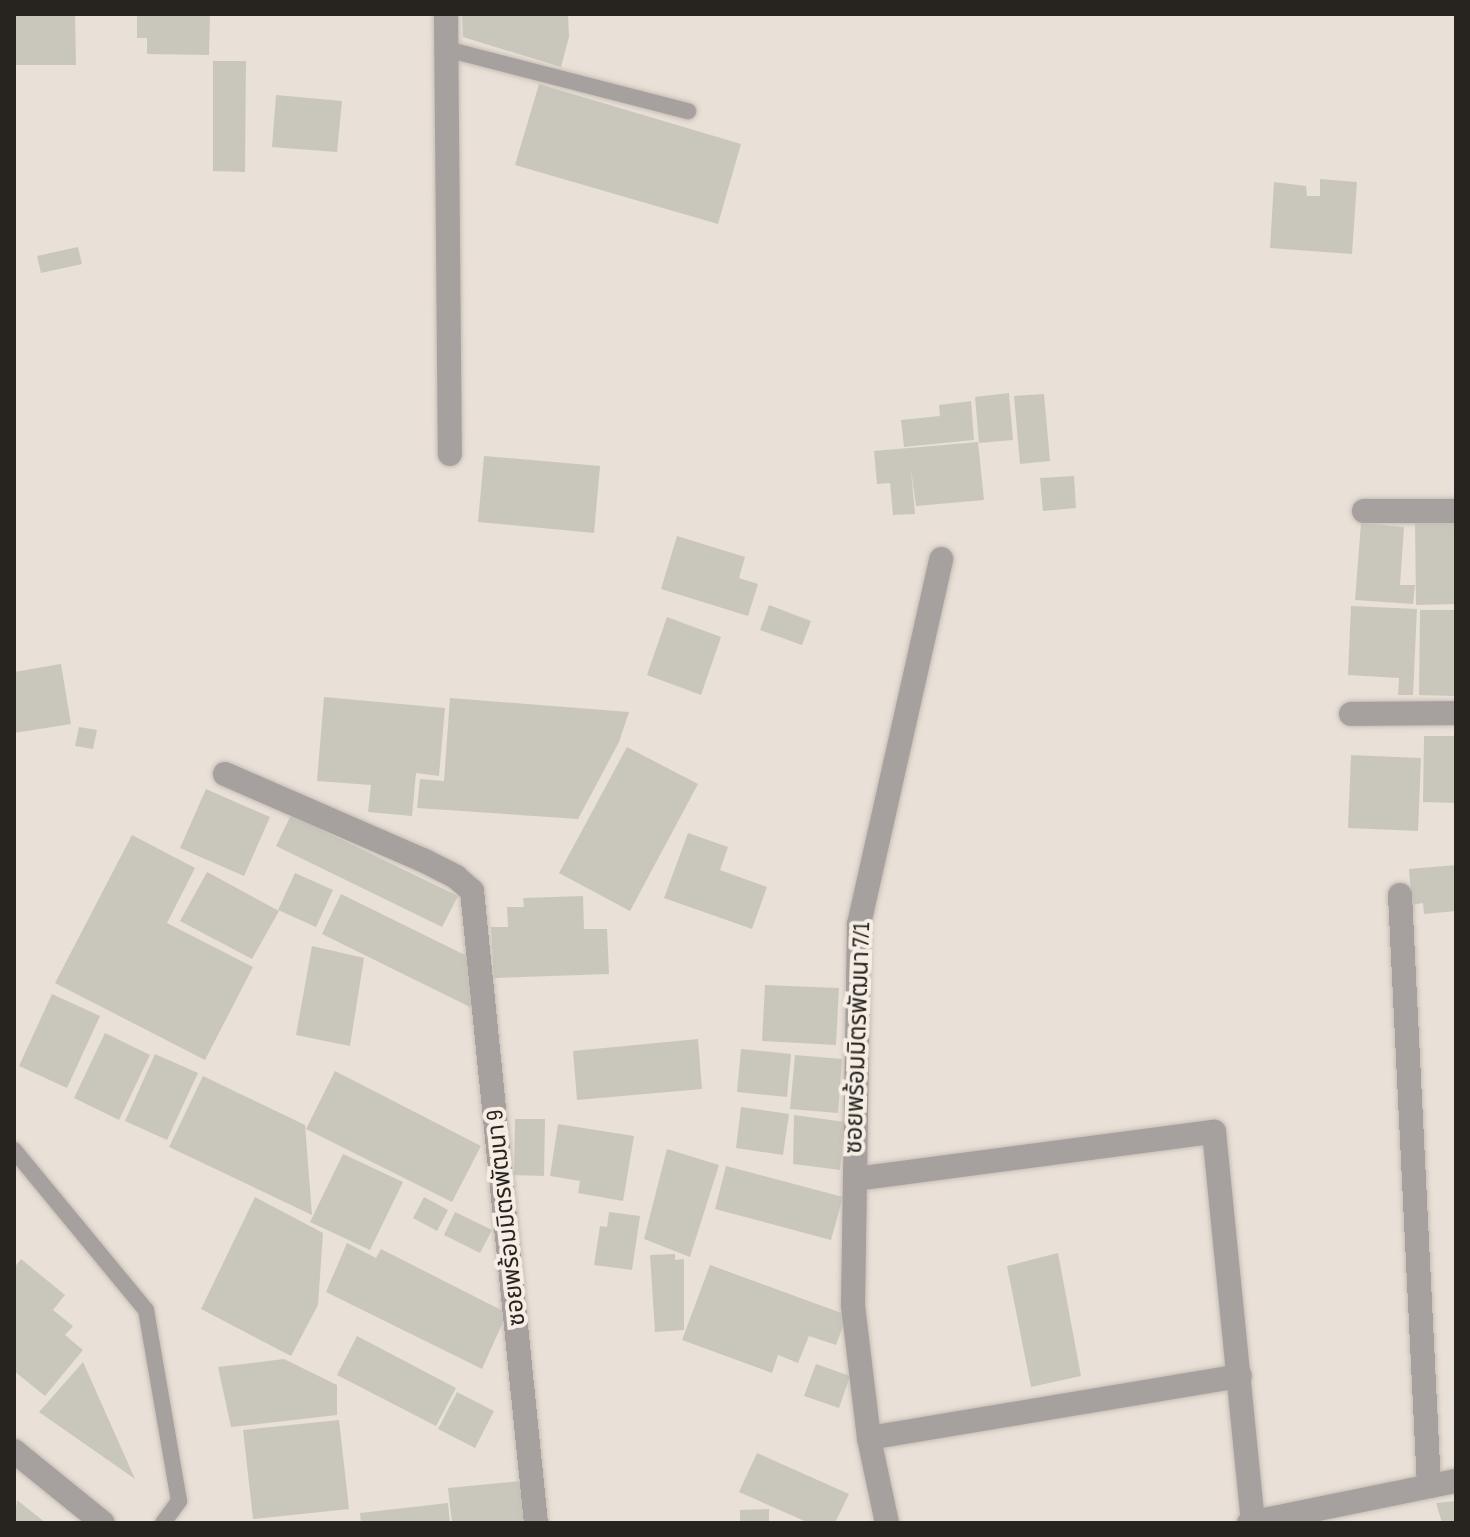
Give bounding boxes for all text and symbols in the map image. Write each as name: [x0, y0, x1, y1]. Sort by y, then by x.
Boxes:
street label: ซอยพร้อมมิตรพัฒนา 7/1: [840, 922, 876, 1154]
street label: ซอยพร้อมมิตรพัฒนา 9: [480, 1108, 532, 1328]

